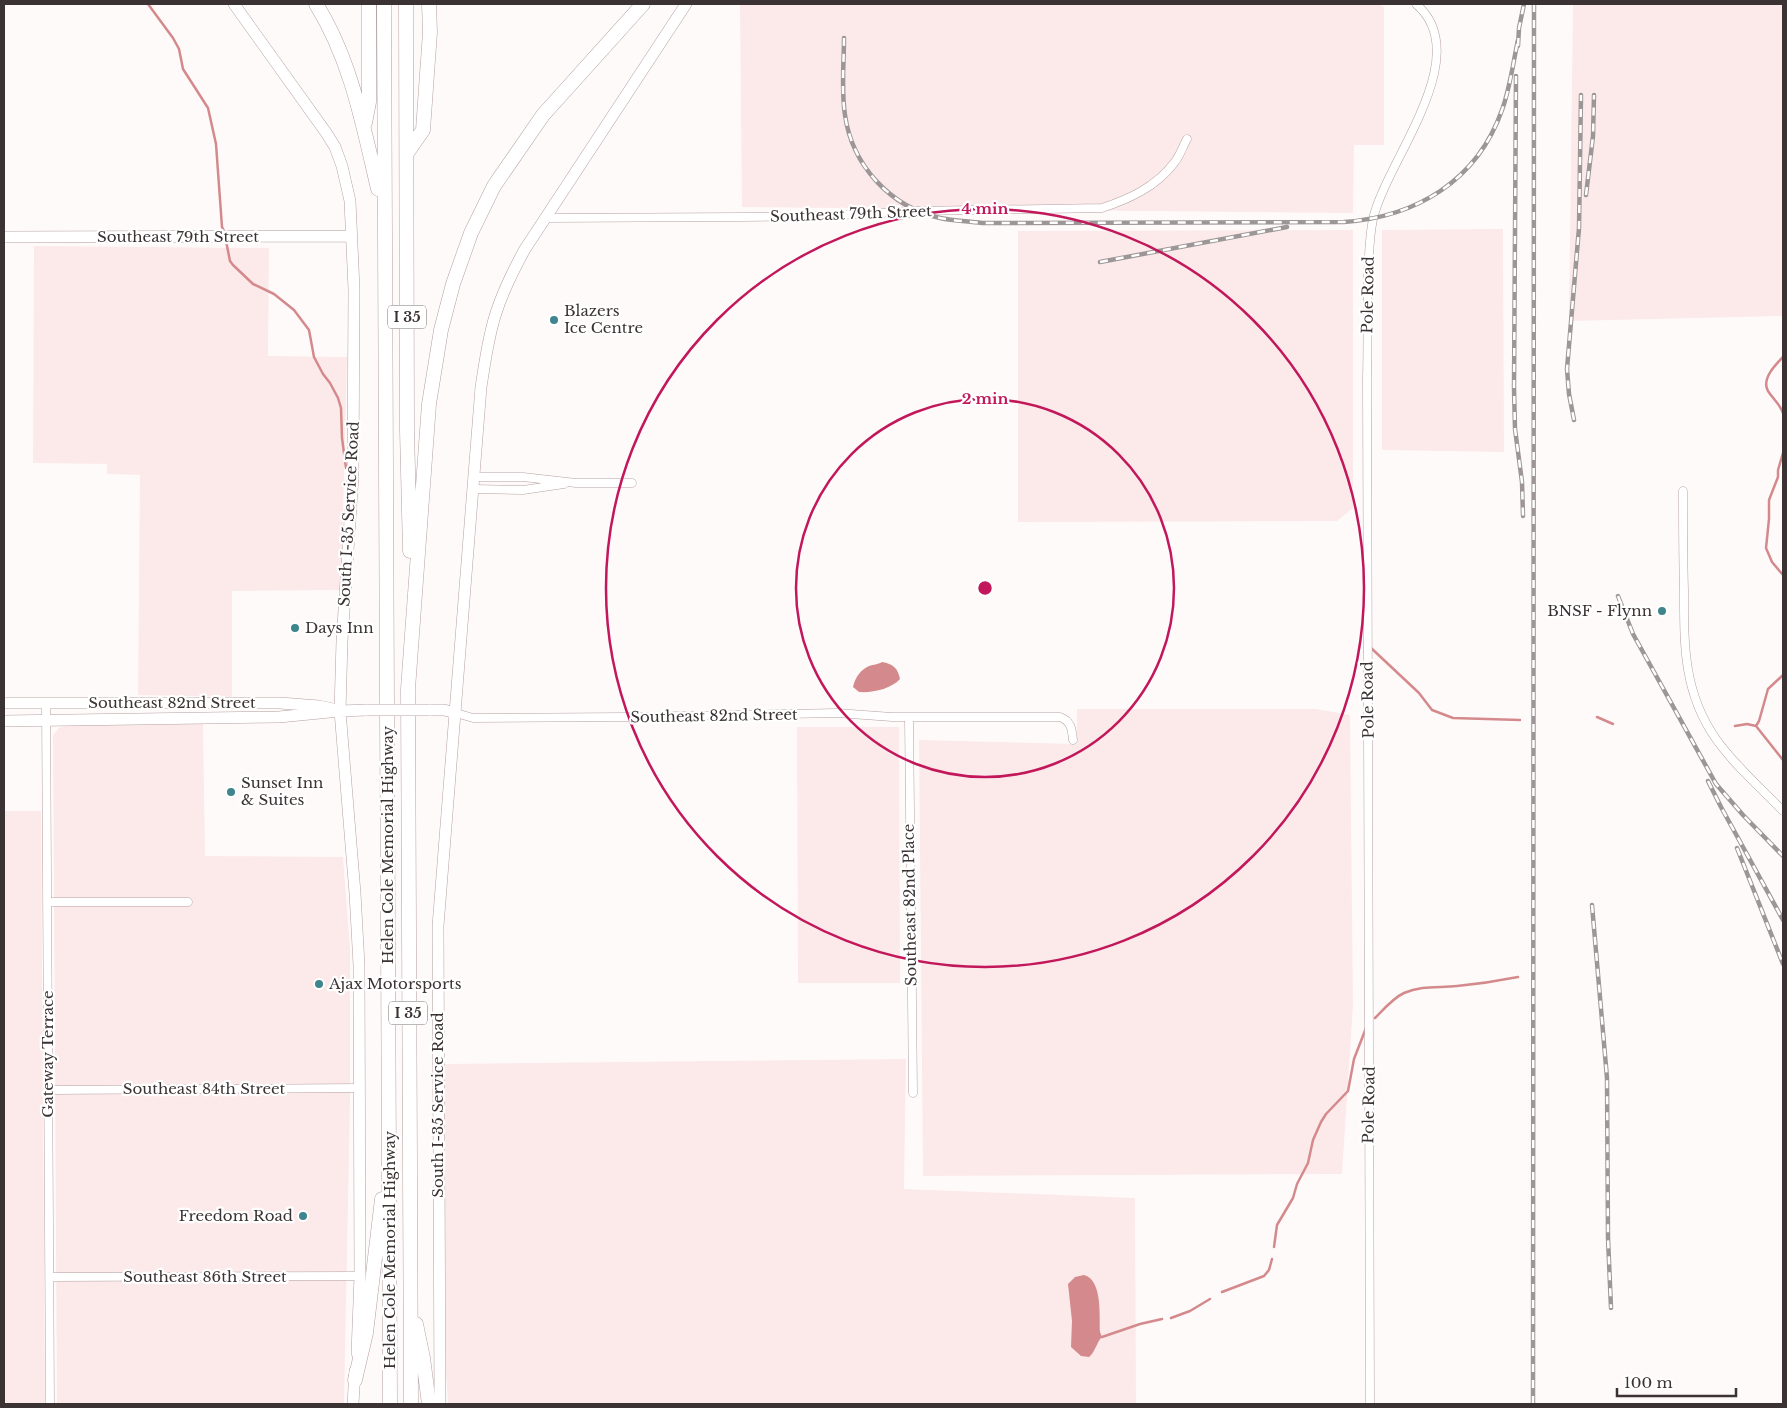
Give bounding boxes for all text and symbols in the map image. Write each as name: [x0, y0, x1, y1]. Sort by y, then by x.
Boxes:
text: 4 min: [962, 199, 1009, 218]
street label: Southeast 79th Street: [770, 201, 932, 226]
street label: Southeast 79th Street: [97, 227, 259, 246]
street label: Pole Road: [1357, 256, 1378, 334]
place label: Blazers Ice Centre: [564, 301, 643, 337]
road number: I 35: [388, 306, 426, 328]
marker: Blazers Ice Centre: [548, 314, 560, 326]
text: 2 min: [962, 389, 1008, 408]
street label: South I-35 Service Road: [334, 421, 363, 607]
centre of rings: [976, 579, 994, 597]
place label: BNSF - Flynn: [1547, 601, 1652, 620]
marker: BNSF - Flynn: [1656, 605, 1668, 617]
place label: Days Inn: [305, 618, 374, 637]
marker: Days Inn: [289, 622, 301, 634]
street label: Pole Road: [1357, 661, 1378, 739]
street label: Southeast 82nd Street: [88, 693, 256, 712]
street label: Southeast 82nd Street: [630, 705, 798, 726]
street label: Helen Cole Memorial Highway: [378, 725, 397, 964]
place label: Sunset Inn & Suites: [241, 773, 323, 809]
marker: Sunset Inn & Suites: [225, 786, 237, 798]
street label: Southeast 82nd Place: [899, 824, 920, 986]
place label: Ajax Motorsports: [328, 974, 462, 993]
marker: Ajax Motorsports: [313, 978, 325, 990]
street label: Gateway Terrace: [38, 990, 57, 1118]
road number: I 35: [389, 1001, 427, 1024]
street label: South I-35 Service Road: [428, 1012, 447, 1198]
street label: Pole Road: [1358, 1066, 1379, 1144]
street label: Southeast 84th Street: [123, 1079, 286, 1098]
street label: Helen Cole Memorial Highway: [380, 1130, 399, 1369]
place label: Freedom Road: [179, 1206, 293, 1225]
marker: Freedom Road: [297, 1210, 309, 1222]
street label: Southeast 86th Street: [123, 1267, 287, 1286]
scale bar: [1617, 1366, 1736, 1398]
text: 100 m: [1624, 1373, 1673, 1392]

